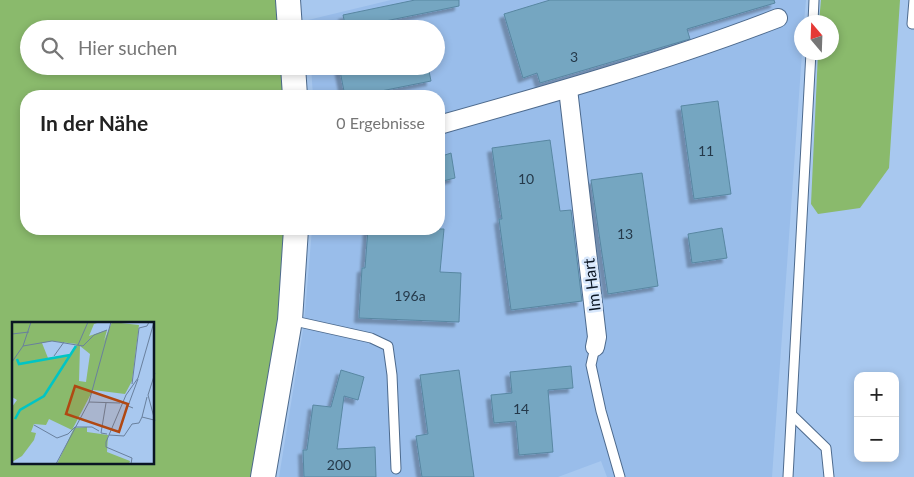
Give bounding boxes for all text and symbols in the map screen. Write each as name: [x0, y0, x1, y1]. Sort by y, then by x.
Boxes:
north arrow: [794, 15, 839, 60]
search box: [20, 20, 445, 75]
icon: search: [38, 34, 66, 62]
text: Hier suchen: [78, 36, 177, 59]
house number: 3: [570, 48, 578, 65]
text: In der Nähe: [40, 110, 148, 135]
text: 0 Ergebnisse: [336, 113, 425, 132]
house number: 11: [698, 142, 714, 159]
house number: 10: [518, 170, 534, 187]
house number: 13: [617, 225, 633, 242]
street label: Im Hart: [578, 257, 604, 313]
house number: 196a: [394, 287, 426, 304]
inset map: [12, 322, 155, 464]
map controls: [854, 372, 899, 462]
button: +: [854, 372, 899, 417]
house number: 14: [513, 400, 529, 417]
button: −: [854, 417, 899, 462]
house number: 200: [327, 456, 351, 473]

